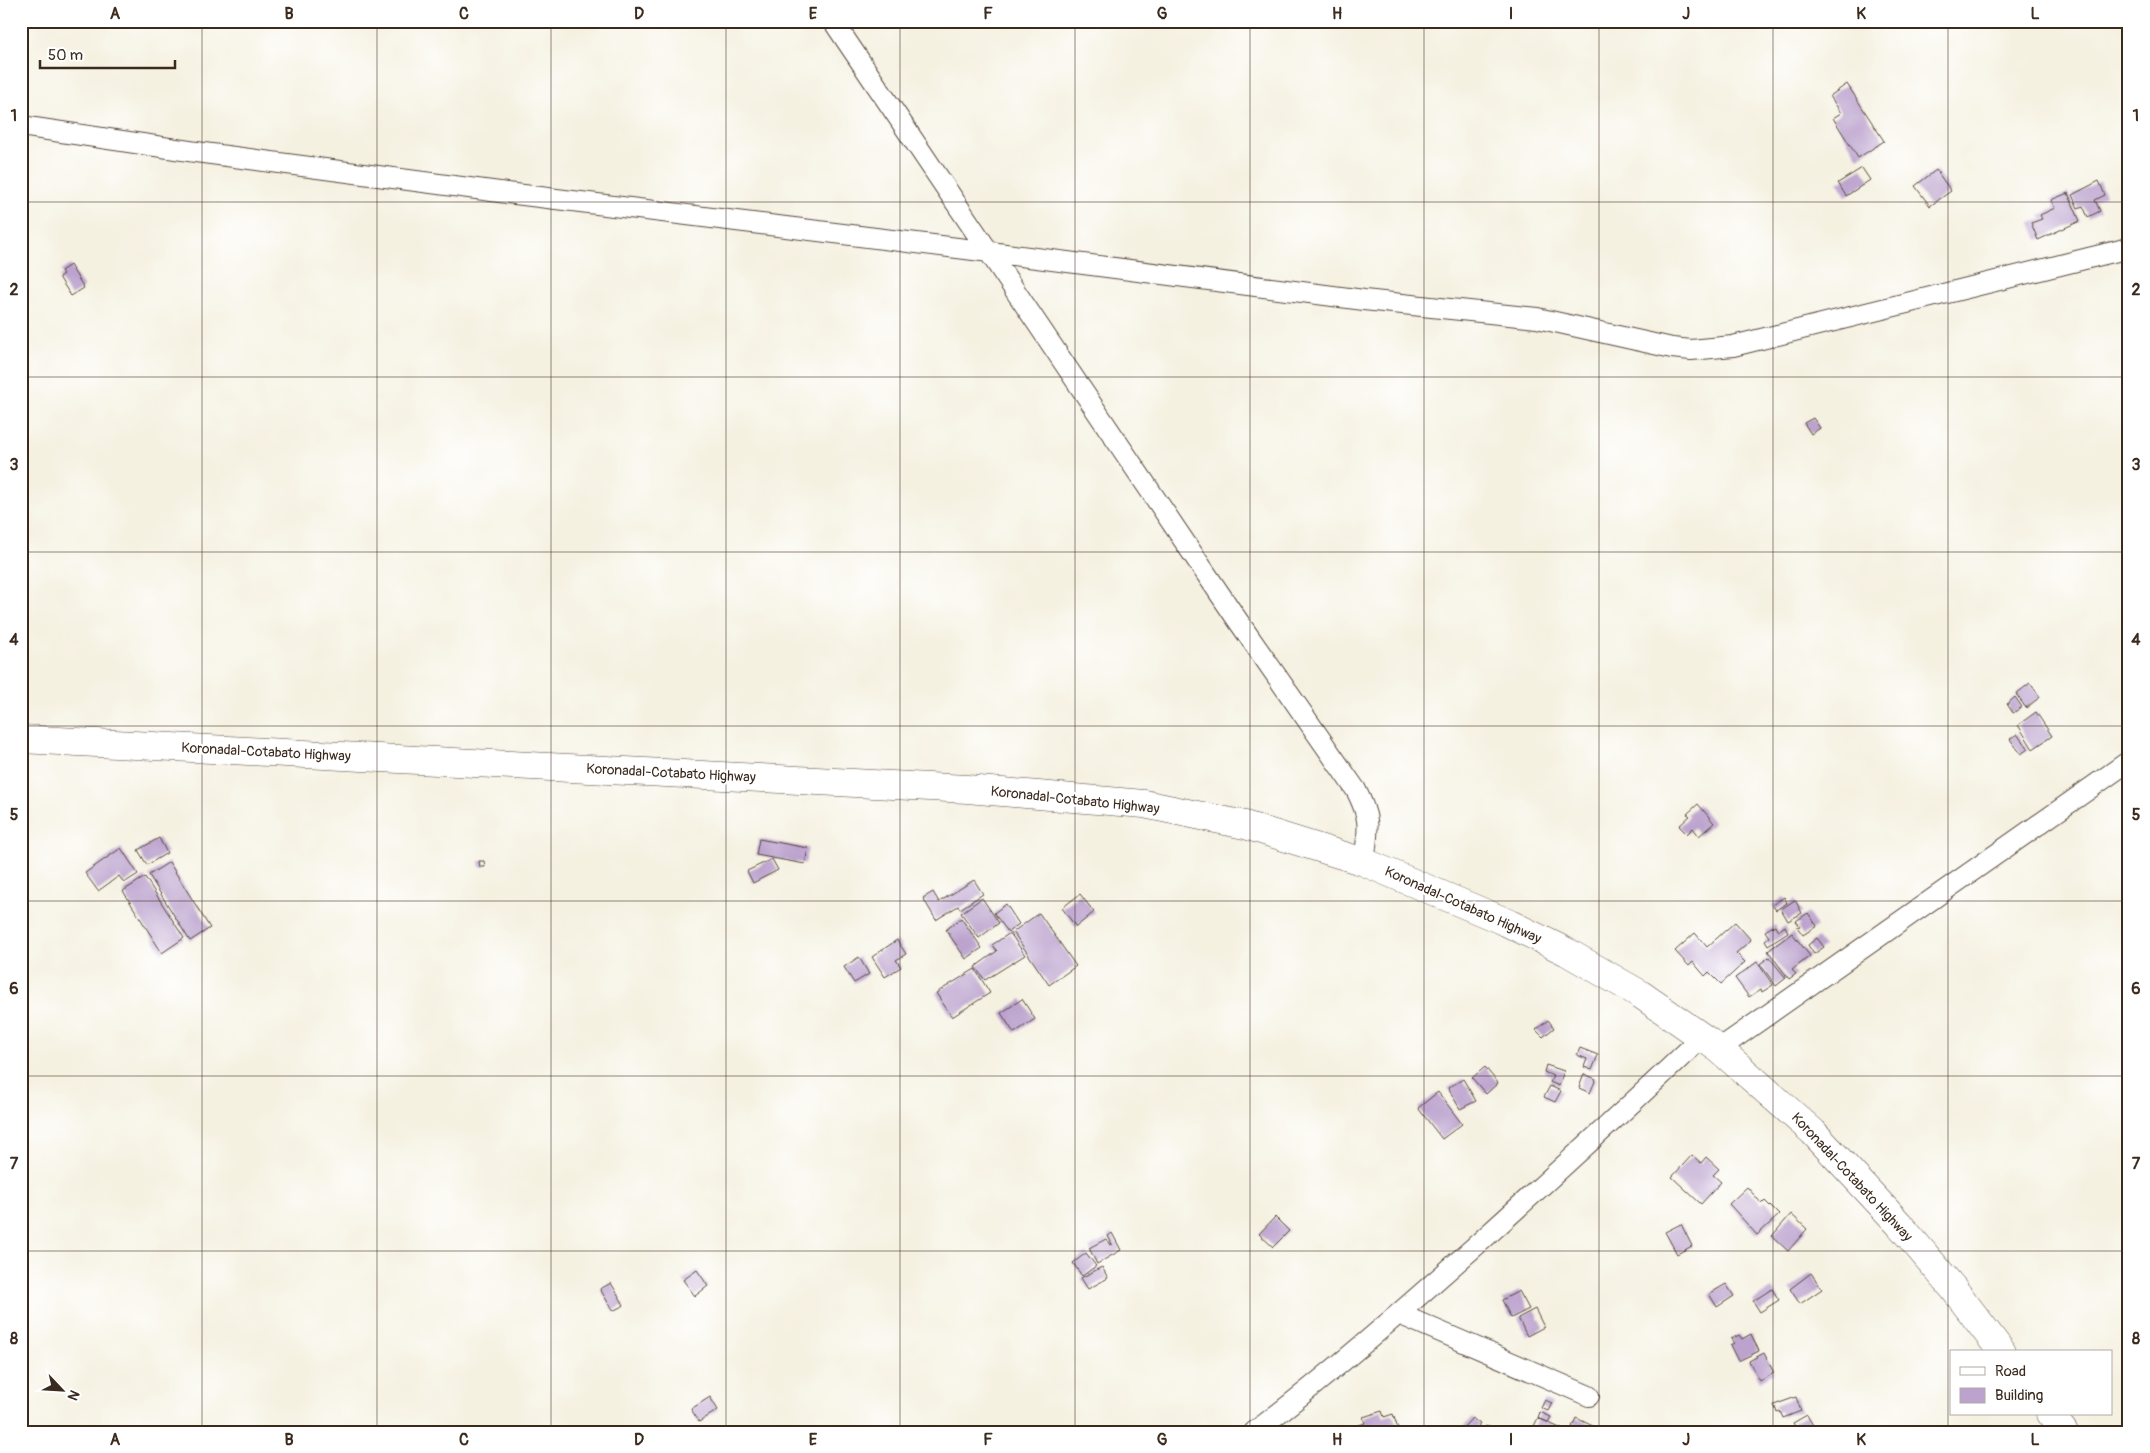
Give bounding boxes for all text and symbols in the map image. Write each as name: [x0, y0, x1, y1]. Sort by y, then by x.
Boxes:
text: A: [110, 4, 121, 24]
text: B: [284, 4, 294, 24]
text: C: [459, 4, 469, 24]
text: D: [634, 4, 644, 24]
text: E: [809, 4, 818, 24]
text: F: [983, 4, 993, 24]
text: G: [1157, 4, 1168, 24]
text: H: [1332, 4, 1342, 24]
text: I: [1509, 4, 1513, 24]
text: J: [1682, 4, 1690, 24]
text: K: [1856, 4, 1866, 24]
text: L: [2030, 4, 2040, 24]
scale bar: [40, 38, 175, 70]
text: 50 m: [48, 46, 83, 65]
text: 1: [11, 106, 17, 126]
text: 1: [2133, 106, 2139, 126]
text: 2: [10, 280, 19, 300]
text: 2: [2132, 280, 2141, 300]
text: 3: [10, 455, 19, 475]
text: 3: [2132, 455, 2141, 475]
text: 4: [9, 630, 19, 650]
text: 4: [2131, 630, 2141, 650]
street label: Koronadal-Cotabato Highway: [181, 739, 351, 765]
street label: Koronadal-Cotabato Highway: [586, 760, 756, 786]
street label: Koronadal-Cotabato Highway: [990, 783, 1160, 817]
text: 5: [10, 805, 19, 825]
text: 5: [2132, 805, 2141, 825]
street label: Koronadal-Cotabato Highway: [1382, 863, 1544, 947]
text: 6: [9, 979, 19, 999]
text: 6: [2131, 979, 2141, 999]
street label: Koronadal-Cotabato Highway: [1788, 1109, 1916, 1245]
text: 7: [10, 1154, 19, 1174]
text: 7: [2132, 1154, 2141, 1174]
text: 8: [10, 1329, 18, 1349]
text: 8: [2132, 1329, 2140, 1349]
legend: [1950, 1350, 2112, 1416]
text: Road: [1995, 1362, 2026, 1381]
north arrow: [38, 1366, 88, 1416]
text: Building: [1995, 1386, 2043, 1405]
text: N: [64, 1387, 83, 1403]
text: A: [110, 1430, 121, 1450]
text: B: [284, 1430, 294, 1450]
text: C: [459, 1430, 469, 1450]
text: D: [634, 1430, 644, 1450]
text: E: [809, 1430, 818, 1450]
text: F: [983, 1430, 993, 1450]
text: G: [1157, 1430, 1168, 1450]
text: H: [1332, 1430, 1342, 1450]
text: I: [1509, 1430, 1513, 1450]
text: J: [1682, 1430, 1690, 1450]
text: K: [1856, 1430, 1866, 1450]
text: L: [2030, 1430, 2040, 1450]

